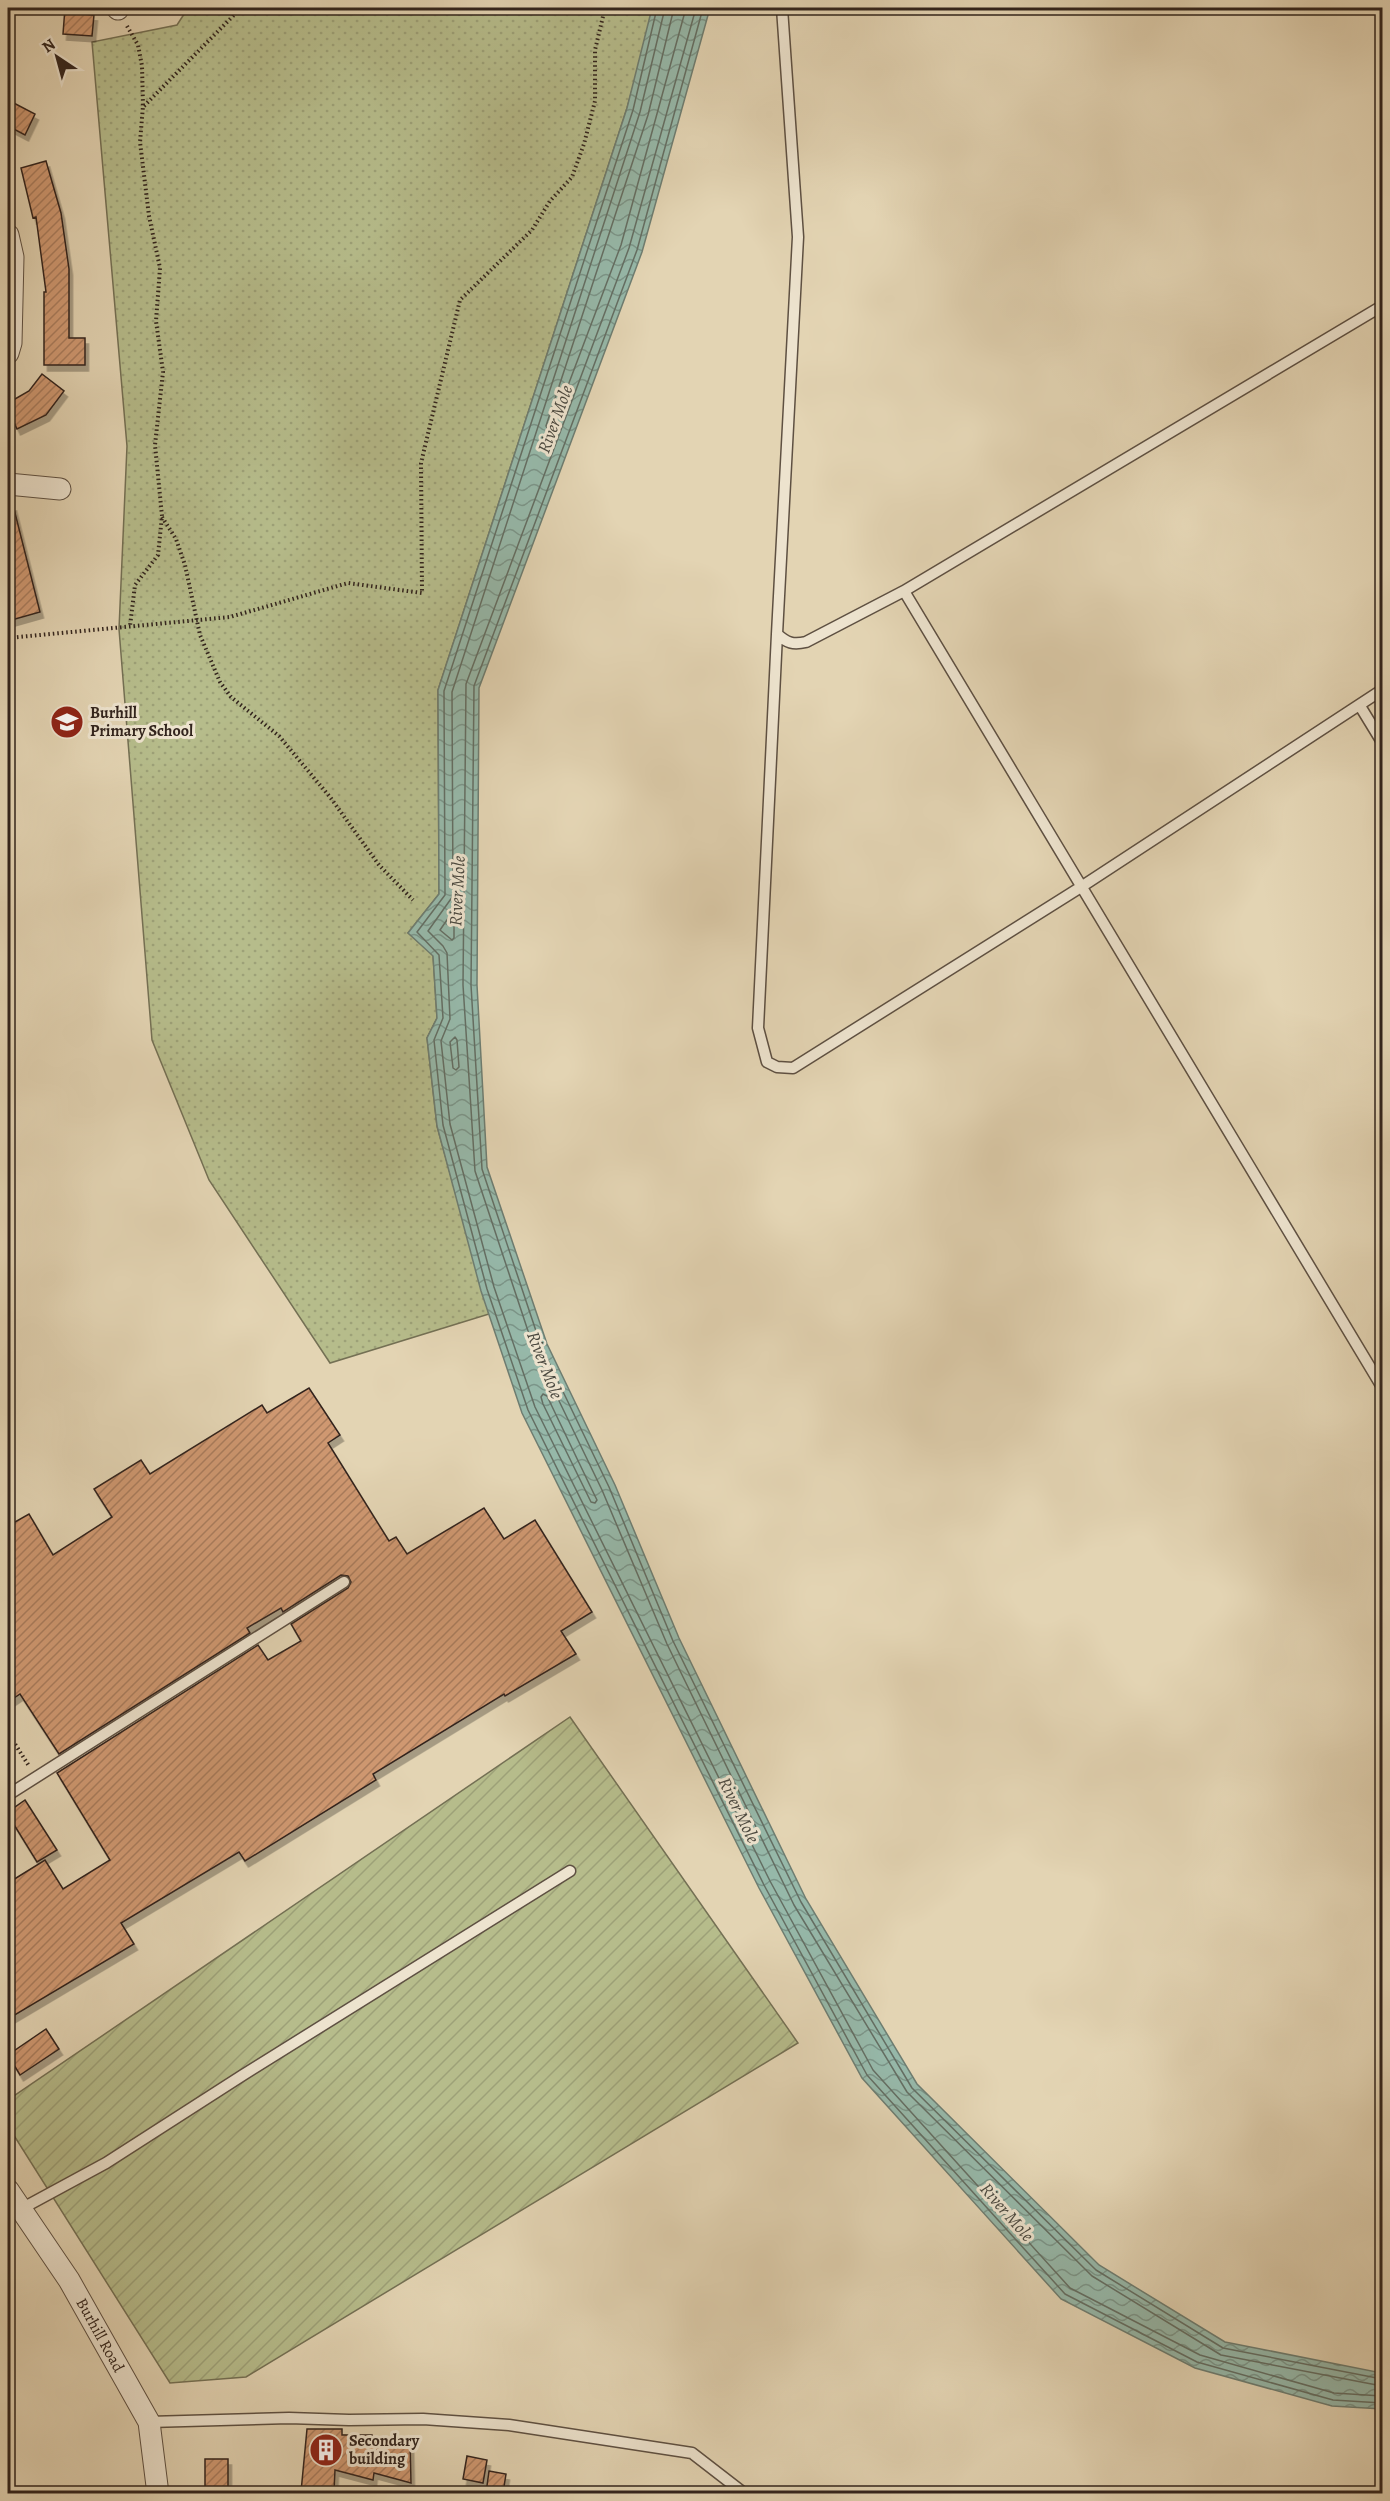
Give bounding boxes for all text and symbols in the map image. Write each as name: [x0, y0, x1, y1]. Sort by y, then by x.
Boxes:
north arrow: [27, 27, 87, 87]
text: N: [38, 33, 60, 58]
water label: River Mole: [532, 381, 579, 456]
place label: Burhill Primary School: [90, 702, 194, 742]
school or university icon: Burhill Primary School: [49, 704, 85, 740]
water label: River Mole: [443, 855, 471, 927]
water label: River Mole: [521, 1328, 569, 1403]
water label: River Mole: [713, 1773, 766, 1847]
water label: River Mole: [975, 2177, 1040, 2247]
street label: Burhill Road: [71, 2294, 130, 2376]
place label: Secondary building: [348, 2430, 420, 2470]
building icon: Secondary building: [308, 2432, 344, 2468]

